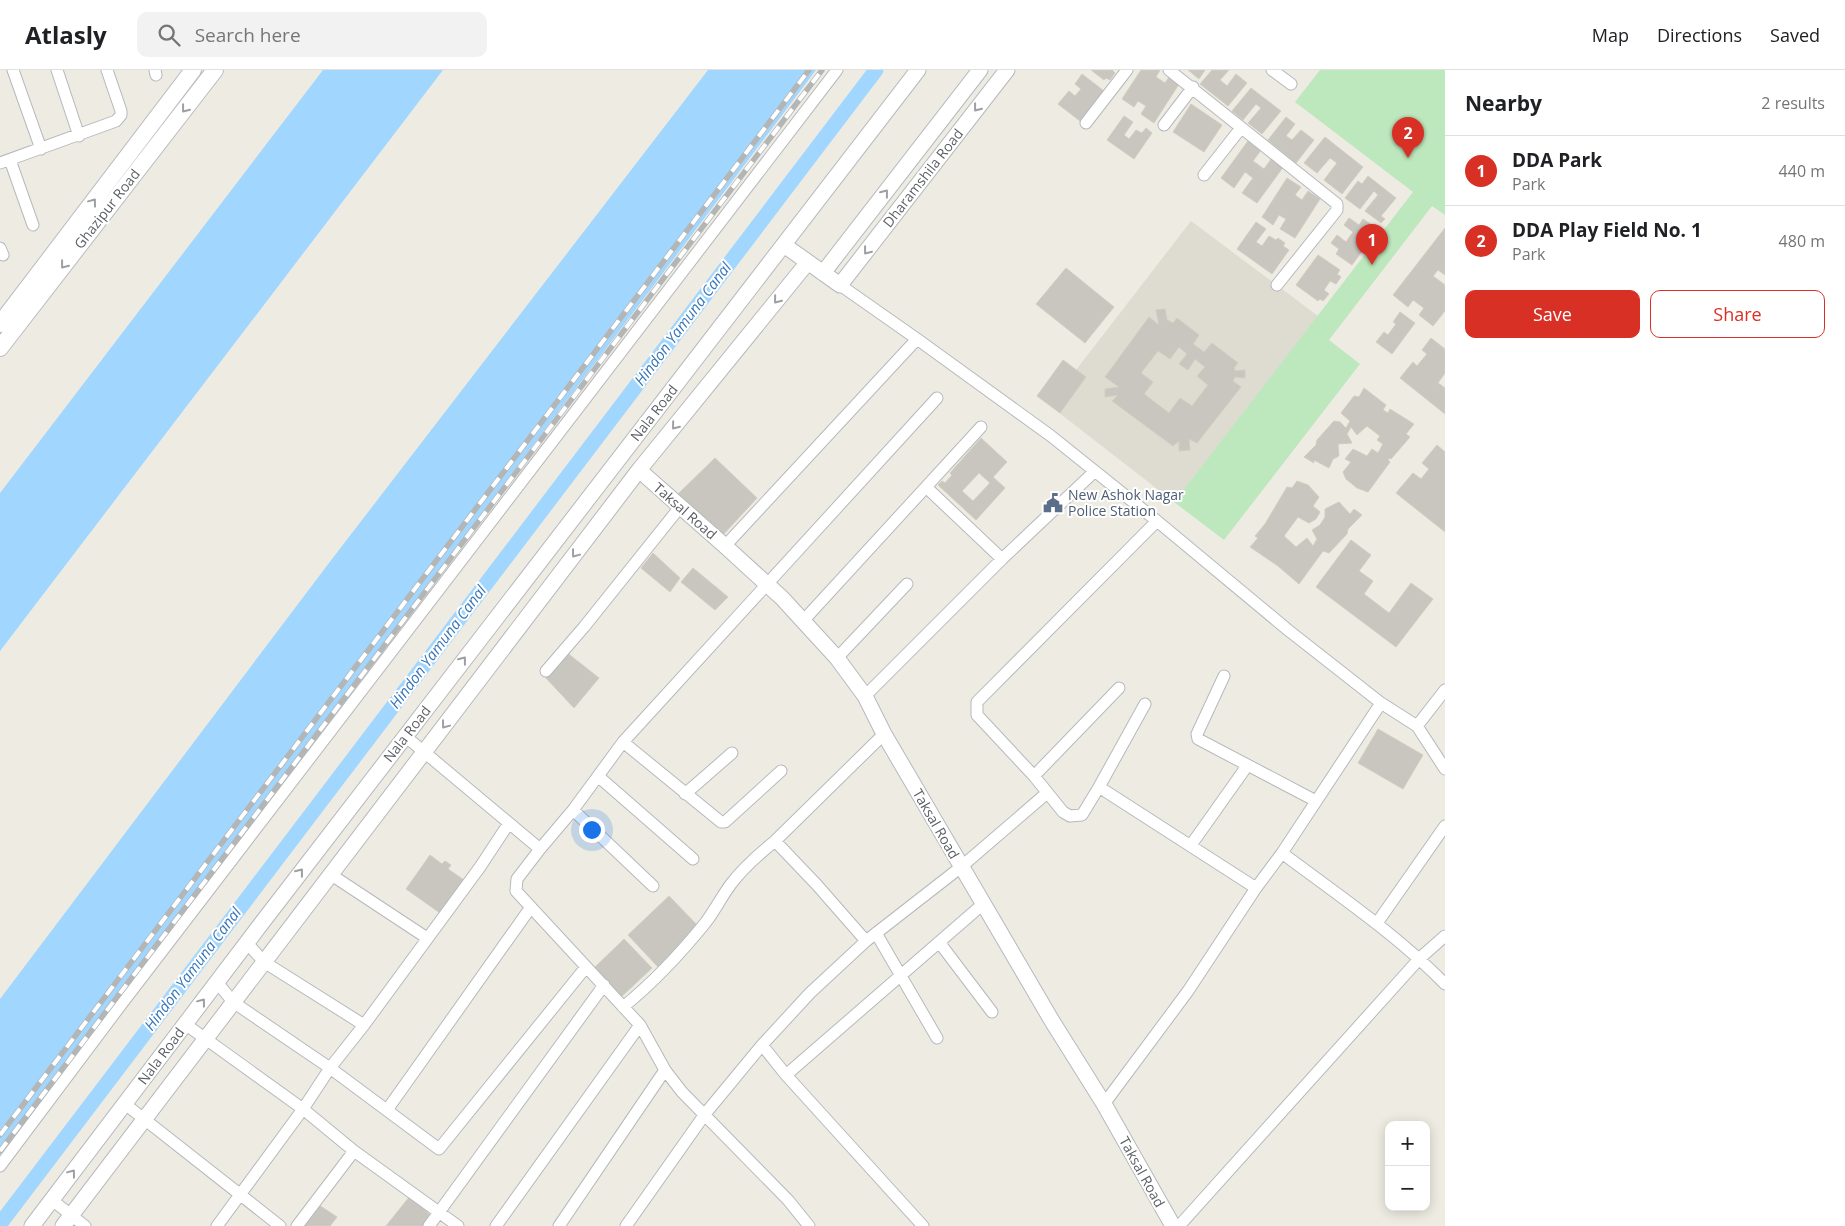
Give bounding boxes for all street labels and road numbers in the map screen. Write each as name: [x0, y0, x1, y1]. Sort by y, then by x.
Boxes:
street label: Dharamshila Road: [878, 125, 967, 231]
street label: Ghazipur Road: [69, 165, 144, 253]
street label: Nala Road: [626, 381, 682, 445]
street label: Taksal Road: [650, 478, 721, 543]
street label: Nala Road: [379, 702, 435, 766]
street label: Taksal Road: [909, 785, 964, 862]
street label: Nala Road: [133, 1023, 188, 1088]
street label: Taksal Road: [1115, 1133, 1170, 1210]

